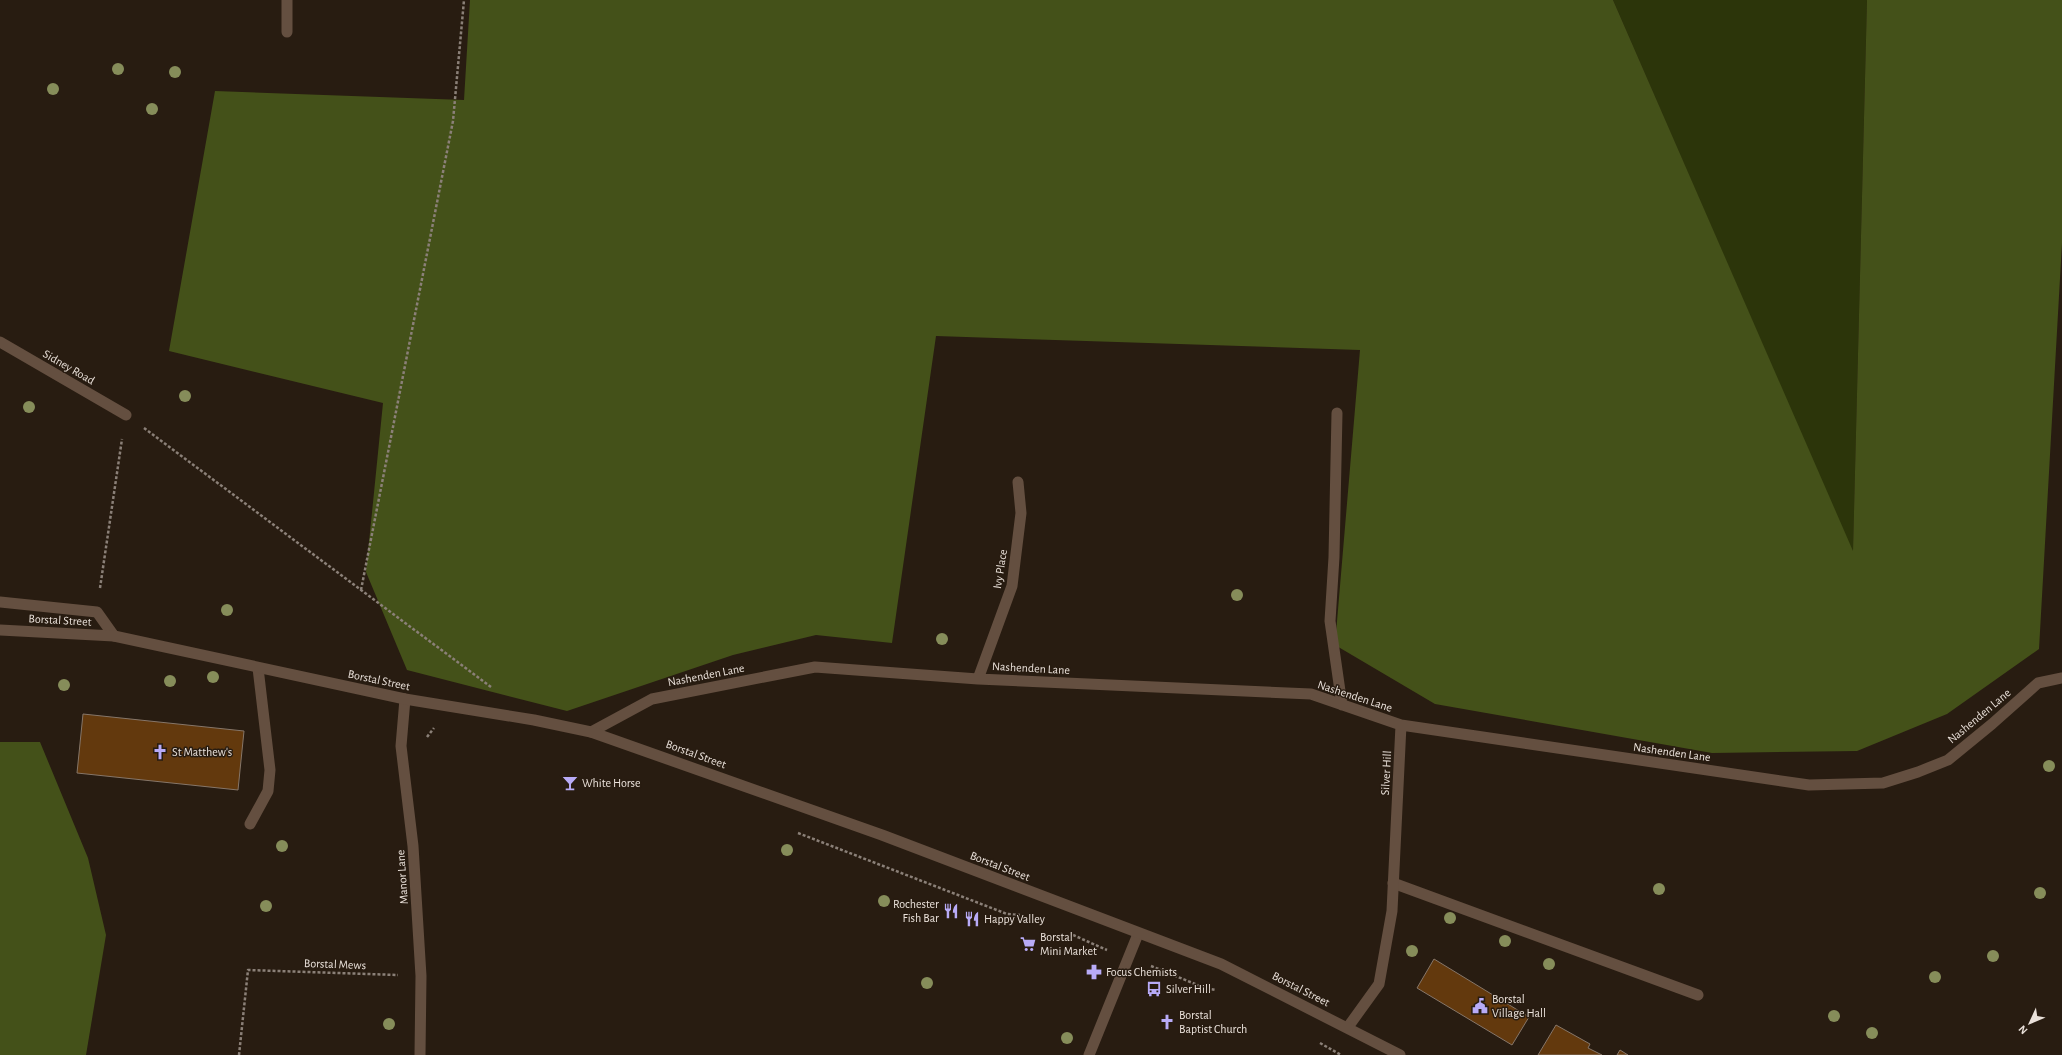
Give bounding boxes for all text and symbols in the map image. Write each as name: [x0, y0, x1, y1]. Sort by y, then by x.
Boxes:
street label: Sidney Road: [41, 347, 97, 387]
street label: Ivy Place: [991, 548, 1010, 590]
street label: Borstal Street: [28, 612, 92, 628]
street label: Nashenden Lane: [992, 660, 1070, 676]
street label: Nashenden Lane: [667, 662, 745, 688]
street label: Borstal Street: [347, 668, 411, 692]
street label: Nashenden Lane: [1316, 678, 1394, 714]
street label: Nashenden Lane: [1945, 686, 2013, 746]
street label: Borstal Street: [664, 738, 728, 770]
street label: Nashenden Lane: [1633, 741, 1711, 763]
church icon: St Matthew's: [151, 743, 169, 761]
place label: St Matthew's: [172, 746, 232, 758]
street label: Silver Hill: [1379, 750, 1393, 796]
bar icon: White Horse: [561, 774, 579, 792]
place label: White Horse: [582, 777, 641, 789]
street label: Manor Lane: [394, 849, 410, 905]
street label: Borstal Street: [968, 849, 1032, 883]
place label: Rochester Fish Bar: [893, 898, 939, 924]
restaurant icon: Rochester Fish Bar: [942, 902, 960, 920]
restaurant icon: Happy Valley: [963, 910, 981, 928]
place label: Happy Valley: [984, 913, 1045, 926]
place label: Borstal Mini Market: [1040, 931, 1097, 957]
supermarket icon: Borstal Mini Market: [1019, 935, 1037, 953]
street label: Borstal Mews: [304, 957, 366, 971]
pharmacy icon: Focus Chemists: [1085, 963, 1103, 981]
place label: Focus Chemists: [1106, 966, 1177, 978]
street label: Borstal Street: [1270, 969, 1332, 1009]
bus stop icon: Silver Hill: [1145, 980, 1163, 998]
place label: Silver Hill: [1166, 983, 1211, 995]
place label: Borstal Village Hall: [1492, 993, 1546, 1019]
public building icon: Borstal Village Hall: [1471, 997, 1489, 1015]
north arrow: [2010, 1003, 2050, 1043]
place label: Borstal Baptist Church: [1179, 1009, 1247, 1035]
church icon: Borstal Baptist Church: [1158, 1013, 1176, 1031]
text: N: [2017, 1023, 2030, 1036]

